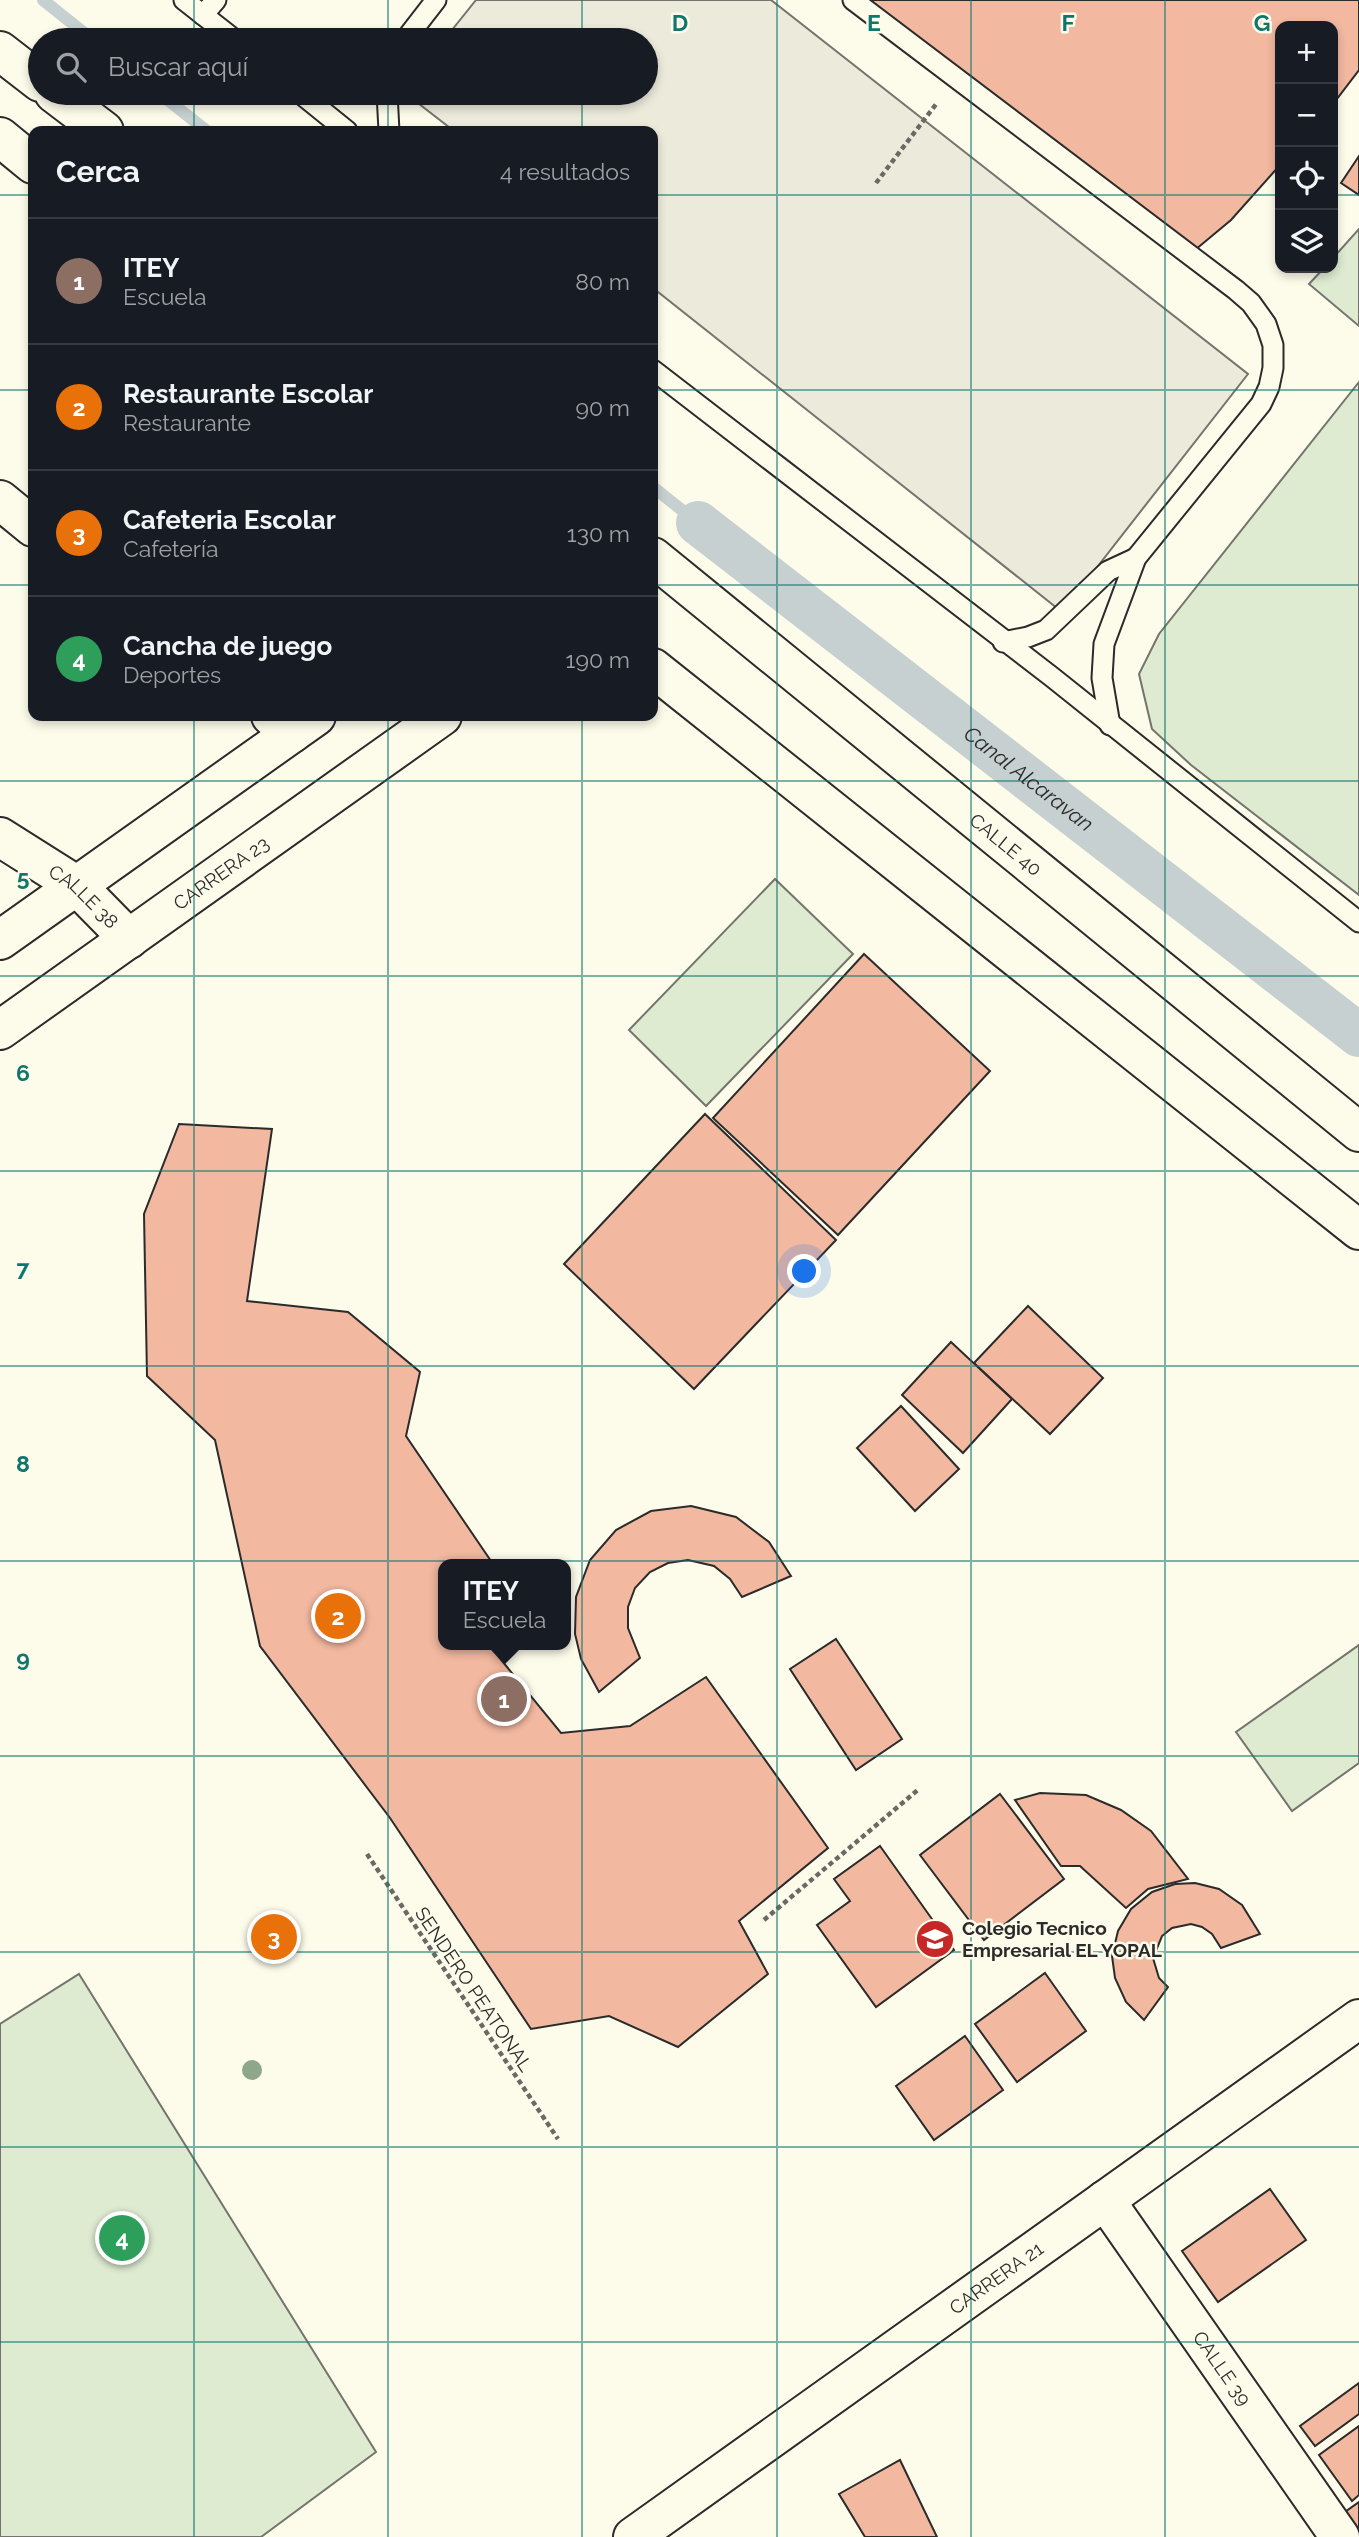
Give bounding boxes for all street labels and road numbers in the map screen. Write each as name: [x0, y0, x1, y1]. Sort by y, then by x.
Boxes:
street label: CALLE 40: [965, 809, 1046, 880]
street label: CARRERA 23: [169, 832, 273, 914]
street label: CALLE 38: [45, 860, 123, 933]
street label: SENDERO PEATONAL: [411, 1903, 537, 2075]
street label: CARRERA 21: [945, 2237, 1047, 2319]
street label: CALLE 39: [1189, 2327, 1256, 2410]

